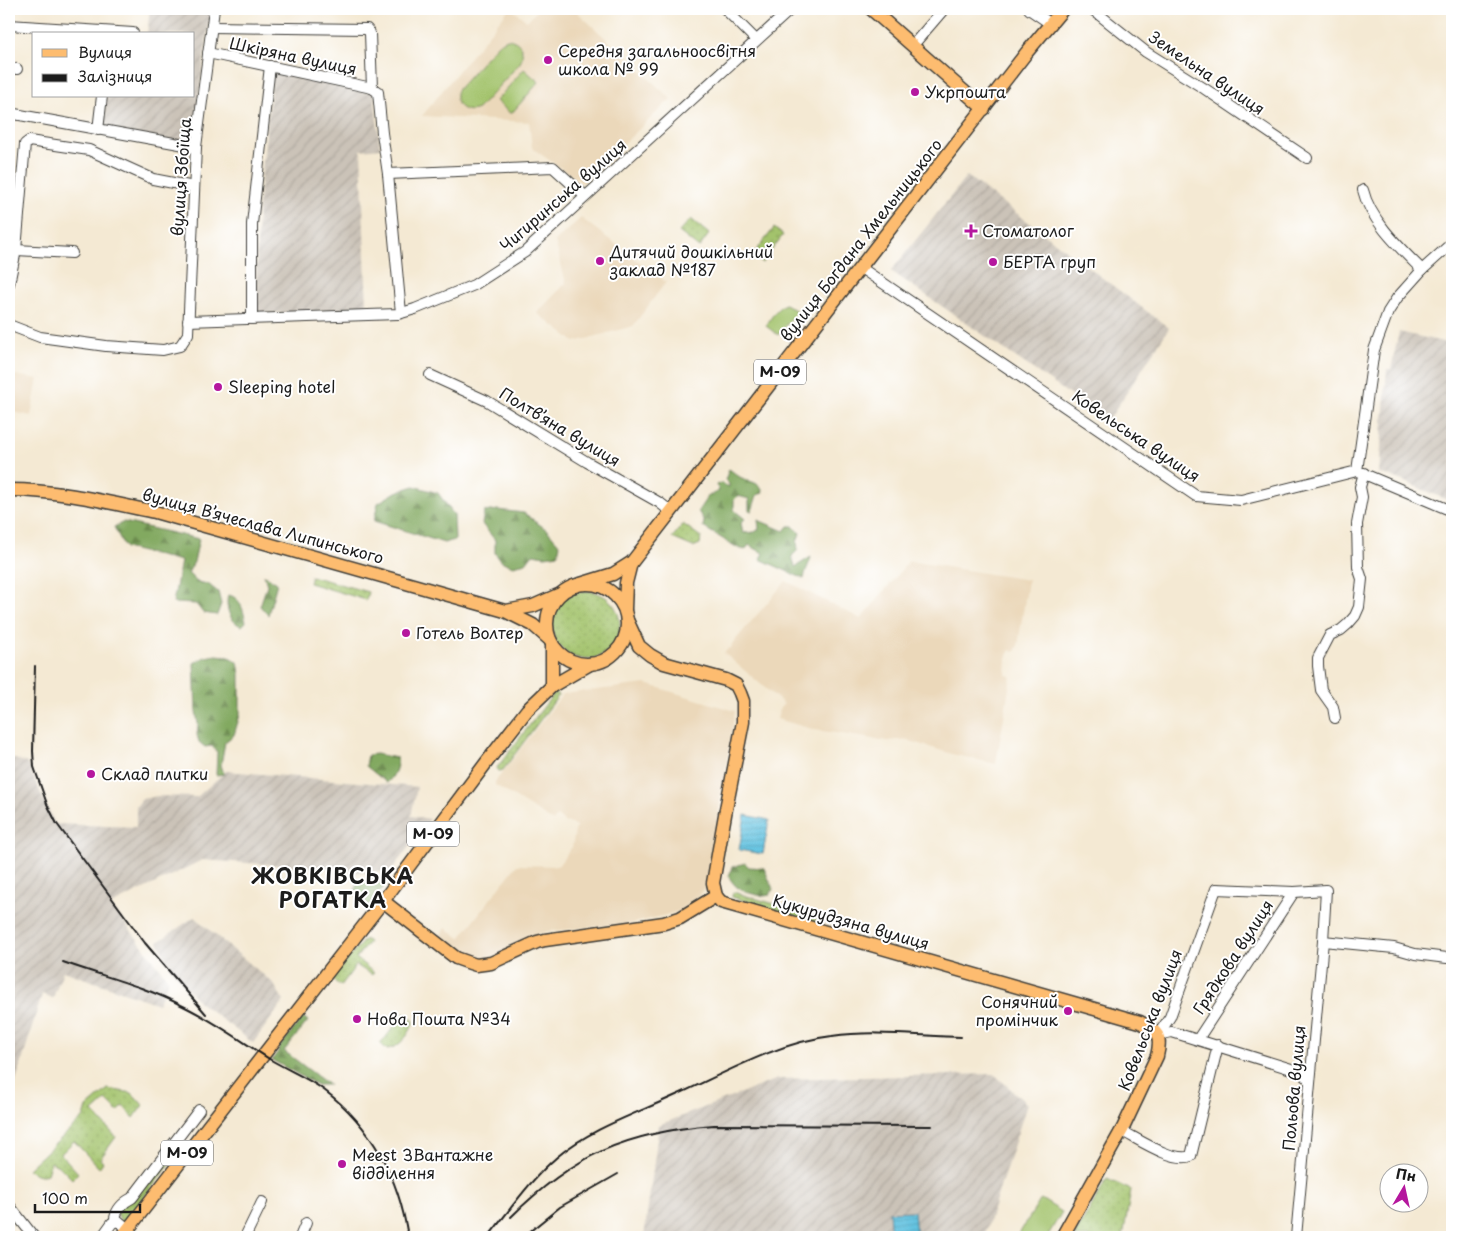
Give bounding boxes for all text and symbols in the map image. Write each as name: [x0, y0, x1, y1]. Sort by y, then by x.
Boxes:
street label: Земельна вулиця: [1145, 24, 1270, 120]
street label: Шкіряна вулиця: [227, 30, 359, 80]
legend: [32, 32, 195, 98]
place label: Середня загальноосвітня школа № 99: [558, 38, 756, 80]
text: Вулиця: [78, 40, 132, 63]
marker: Середня загальноосвітня школа № 99: [542, 54, 554, 66]
text: Залізниця: [77, 64, 152, 87]
place label: Укрпошта: [925, 79, 1006, 103]
marker: Укрпошта: [909, 86, 921, 98]
street label: вулиця Збоїща: [164, 117, 196, 237]
street label: Чигиринська вулиця: [494, 132, 631, 256]
street label: вулиця Богдана Хмельницького: [773, 133, 947, 346]
place label: Стоматолог: [982, 218, 1075, 242]
marker: Стоматолог: [964, 224, 978, 238]
place label: Дитячий дошкільний заклад №187: [609, 239, 773, 281]
place label: БЕРТА груп: [1003, 249, 1096, 273]
marker: Дитячий дошкільний заклад №187: [594, 255, 606, 267]
marker: БЕРТА груп: [987, 256, 999, 268]
road number: М-09: [754, 360, 806, 384]
place label: Sleeping hotel: [228, 374, 335, 398]
marker: Sleeping hotel: [212, 381, 224, 393]
street label: Полтвʼяна вулиця: [496, 381, 626, 472]
street label: Ковельська вулиця: [1068, 383, 1205, 487]
street label: вулиця Вʼячеслава Липинського: [140, 481, 387, 569]
place label: Готель Волтер: [416, 620, 523, 644]
marker: Готель Волтер: [400, 627, 412, 639]
place label: Склад плитки: [101, 761, 208, 785]
marker: Склад плитки: [85, 768, 97, 780]
road number: М-09: [407, 822, 459, 846]
district label: ЖОВКІВСЬКА РОГАТКА: [251, 859, 414, 915]
street label: Кукурудзяна вулиця: [770, 887, 932, 955]
street label: Грядкова вулиця: [1186, 894, 1278, 1018]
street label: Ковельська вулиця: [1111, 945, 1187, 1094]
place label: Сонячний промінчик: [975, 989, 1058, 1031]
marker: Сонячний промінчик: [1062, 1005, 1074, 1017]
place label: Нова Пошта №34: [367, 1006, 511, 1030]
marker: Нова Пошта №34: [351, 1013, 363, 1025]
street label: Польова вулиця: [1276, 1024, 1310, 1152]
road number: М-09: [161, 1140, 213, 1166]
place label: Meest 3Вантажне відділення: [352, 1142, 493, 1184]
marker: Meest 3Вантажне відділення: [336, 1158, 348, 1170]
text: Пн: [1394, 1163, 1418, 1187]
north arrow: [1378, 1164, 1428, 1214]
scale bar: [35, 1181, 140, 1213]
text: 100 m: [42, 1186, 88, 1209]

